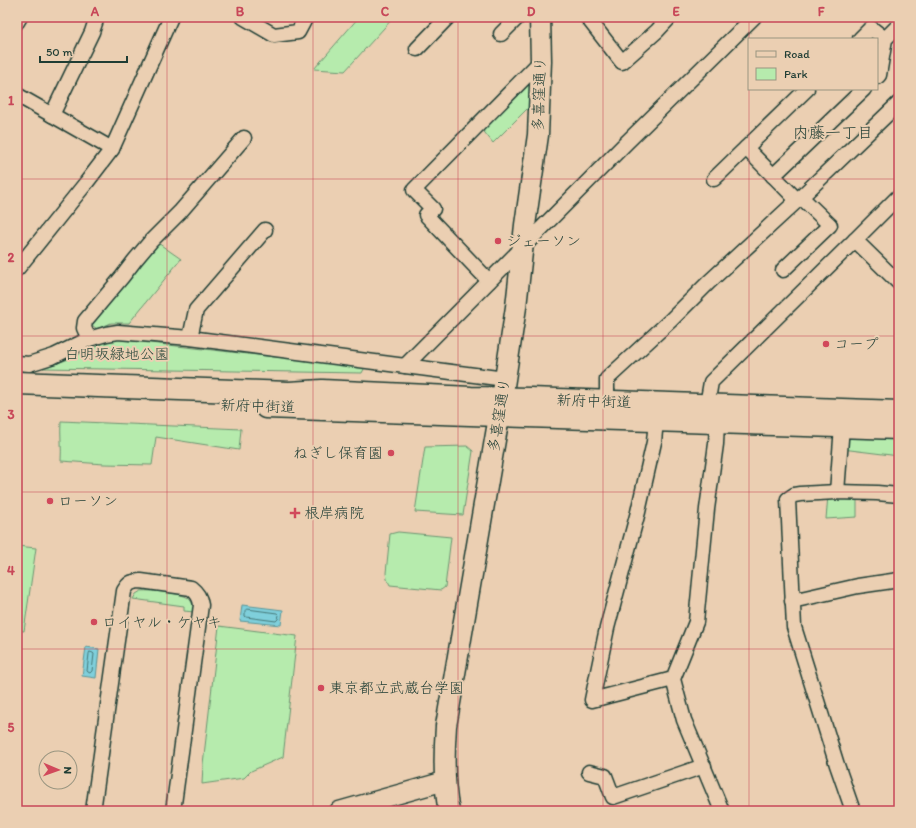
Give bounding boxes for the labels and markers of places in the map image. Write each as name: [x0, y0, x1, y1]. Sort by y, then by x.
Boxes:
place label: ジェーソン: [506, 232, 581, 250]
marker: ジェーソン: [493, 236, 503, 246]
place label: コープ: [834, 335, 878, 353]
marker: コープ: [821, 339, 831, 349]
place label: ねぎし保育園: [293, 444, 383, 462]
marker: ねぎし保育園: [386, 448, 396, 458]
place label: ローソン: [58, 492, 118, 510]
marker: ローソン: [45, 496, 55, 506]
place label: 根岸病院: [304, 504, 364, 522]
marker: 根岸病院: [289, 507, 301, 519]
place label: ロイヤル・ケヤキ: [102, 613, 222, 631]
marker: ロイヤル・ケヤキ: [89, 617, 99, 627]
place label: 東京都立武蔵台学園: [329, 679, 464, 697]
marker: 東京都立武蔵台学園: [316, 683, 326, 693]

